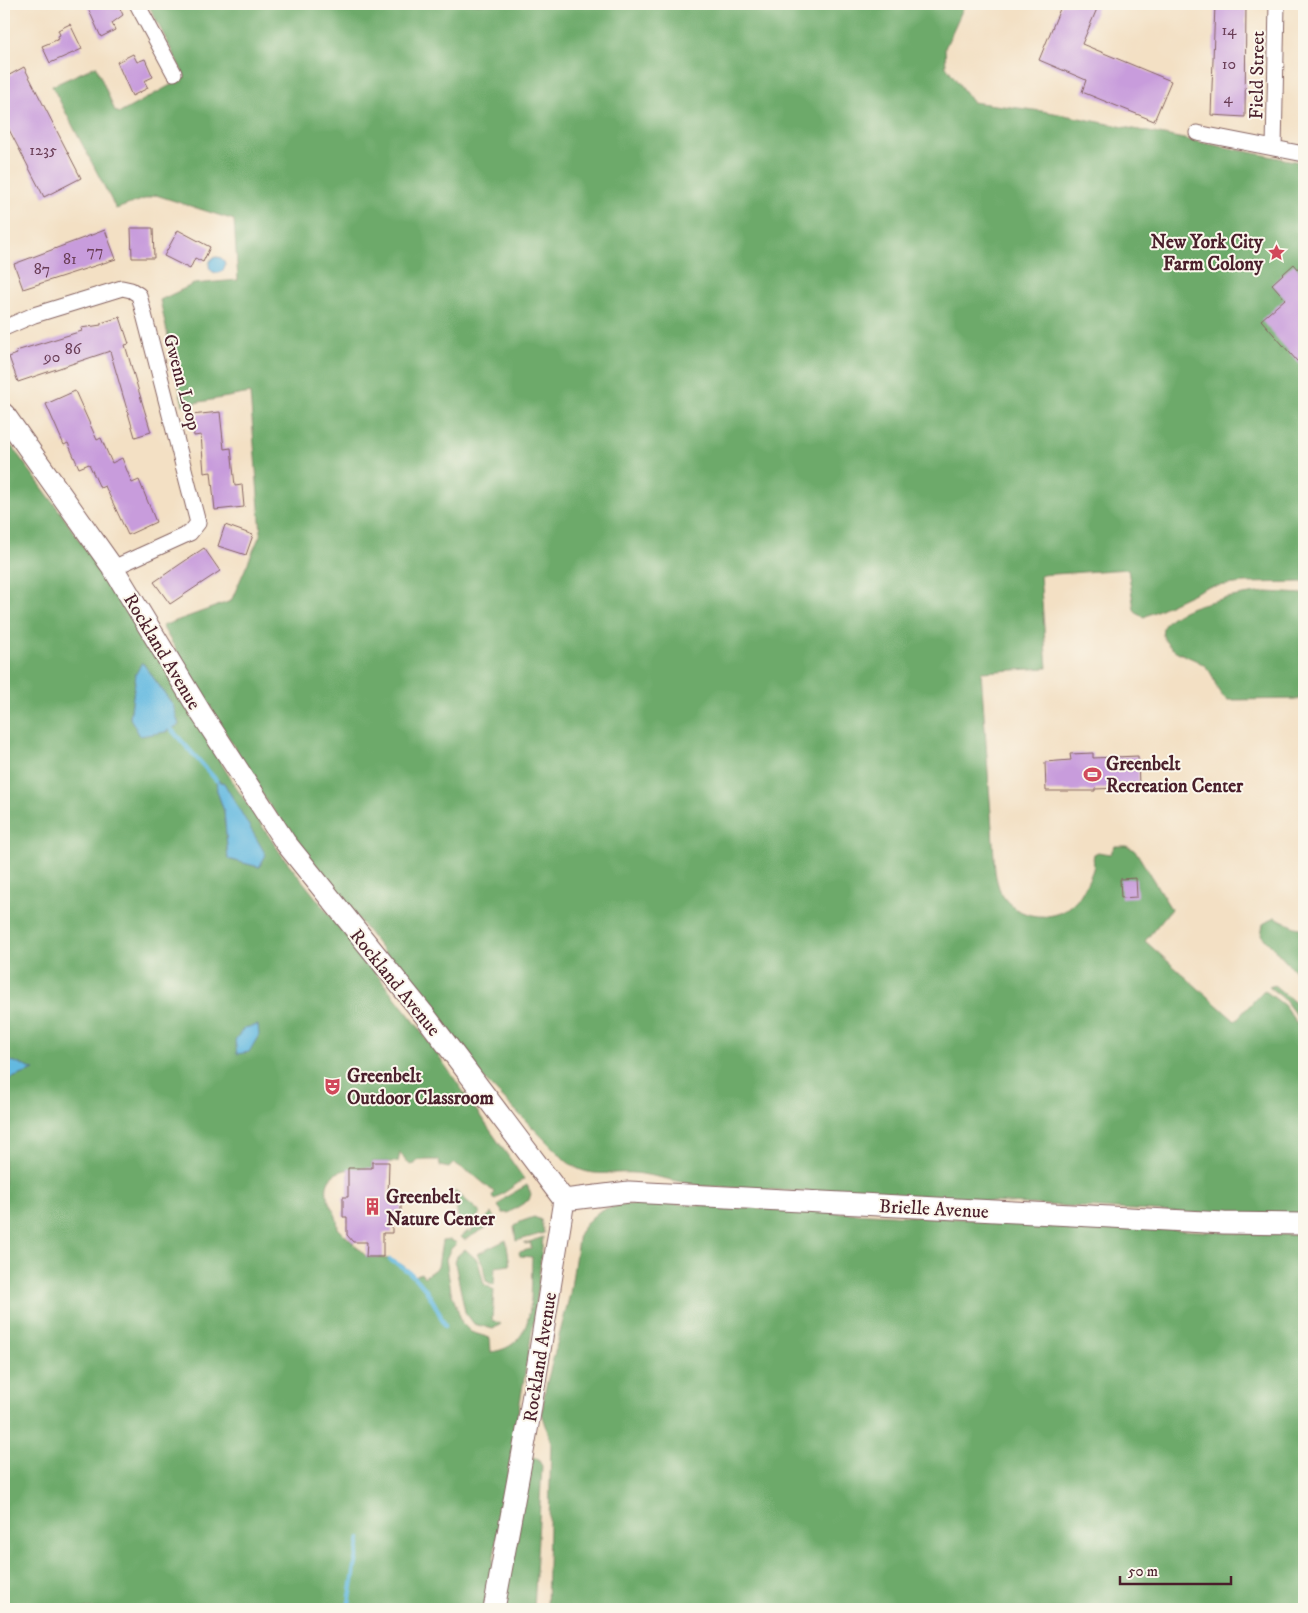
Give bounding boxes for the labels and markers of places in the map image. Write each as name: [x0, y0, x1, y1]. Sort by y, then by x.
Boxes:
place label: New York City Farm Colony: [1151, 231, 1264, 276]
place icon: New York City Farm Colony: [1267, 242, 1287, 262]
place label: Greenbelt Recreation Center: [1106, 753, 1244, 798]
sports icon: Greenbelt Recreation Center: [1082, 764, 1102, 784]
place label: Greenbelt Outdoor Classroom: [347, 1065, 494, 1110]
theatre icon: Greenbelt Outdoor Classroom: [323, 1076, 343, 1096]
place label: Greenbelt Nature Center: [386, 1186, 496, 1231]
building icon: Greenbelt Nature Center: [362, 1197, 382, 1217]

